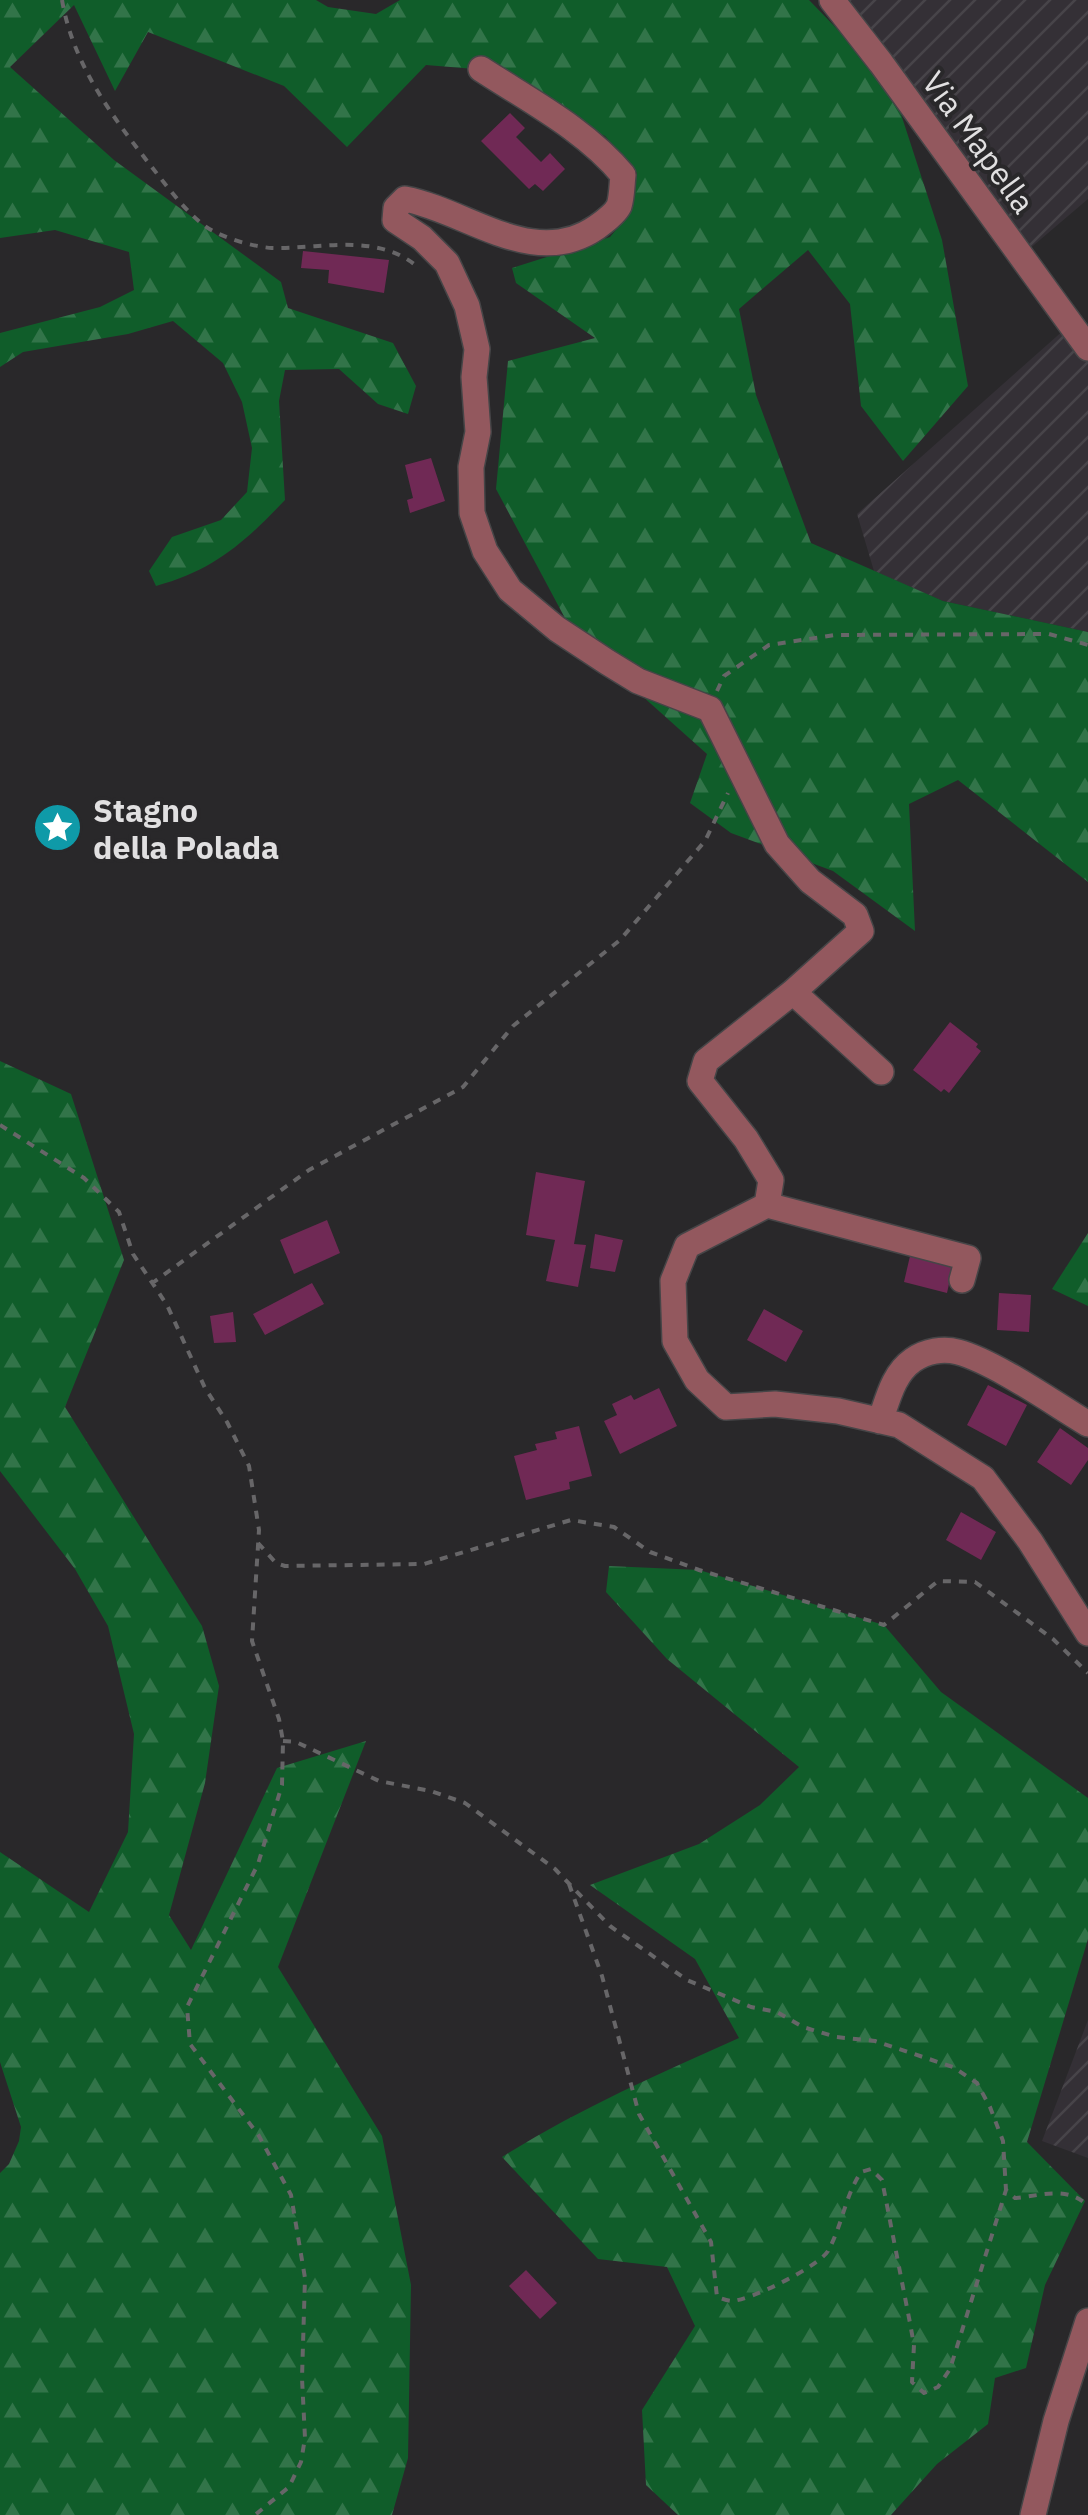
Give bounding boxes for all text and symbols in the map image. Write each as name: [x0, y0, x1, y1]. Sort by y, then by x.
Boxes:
street label: Via Mapella: [913, 63, 1045, 221]
place label: Stagno della Polada: [93, 789, 279, 868]
place icon: Stagno della Polada: [32, 802, 84, 854]

